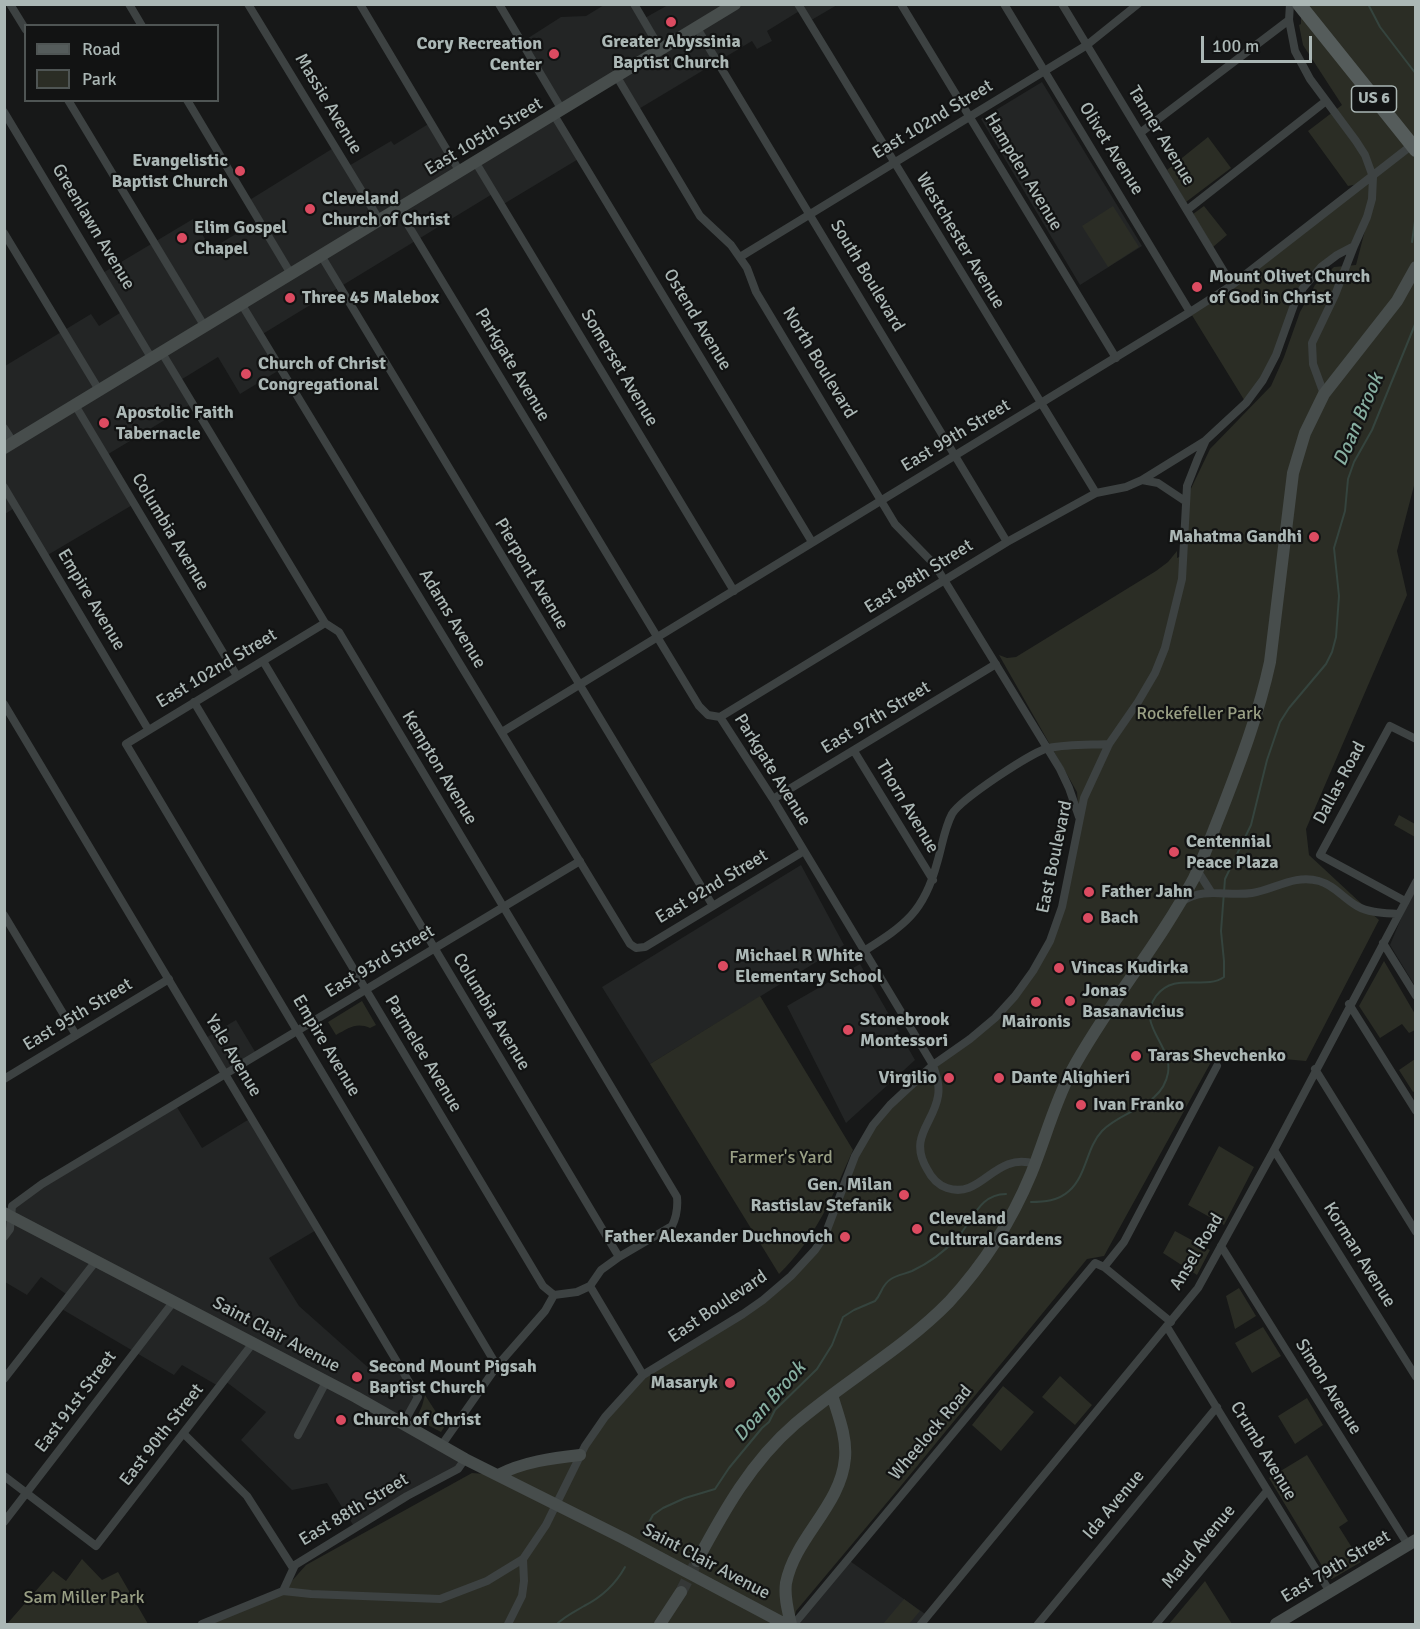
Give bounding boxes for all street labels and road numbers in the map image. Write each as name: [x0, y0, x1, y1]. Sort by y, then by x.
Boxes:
street label: Massie Avenue: [289, 50, 367, 158]
street label: East 102nd Street: [869, 76, 997, 164]
street label: Tanner Avenue: [1123, 82, 1199, 190]
road number: US 6: [1352, 86, 1396, 112]
street label: East 105th Street: [421, 93, 547, 181]
street label: Olivet Avenue: [1074, 99, 1148, 199]
street label: Hampden Avenue: [979, 109, 1067, 235]
street label: Greenlawn Avenue: [47, 160, 139, 294]
street label: Westchester Avenue: [911, 169, 1009, 313]
street label: South Boulevard: [825, 216, 909, 336]
street label: Ostend Avenue: [658, 265, 736, 375]
street label: North Boulevard: [777, 303, 861, 423]
street label: Parkgate Avenue: [470, 304, 554, 426]
street label: Somerset Avenue: [576, 306, 662, 430]
street label: East 99th Street: [897, 395, 1015, 477]
street label: Columbia Avenue: [126, 469, 214, 595]
street label: Pierpont Avenue: [489, 514, 573, 634]
street label: East 98th Street: [861, 535, 977, 619]
street label: Empire Avenue: [52, 545, 130, 655]
street label: Adams Avenue: [414, 565, 490, 673]
street label: East 102nd Street: [153, 625, 281, 713]
street label: East 97th Street: [817, 677, 935, 759]
street label: Kempton Avenue: [397, 707, 481, 829]
street label: Parkgate Avenue: [729, 710, 815, 830]
street label: Dallas Road: [1309, 738, 1371, 828]
street label: Thorn Avenue: [871, 757, 943, 857]
street label: East Boulevard: [1033, 799, 1077, 915]
street label: East 92nd Street: [652, 845, 772, 929]
street label: East 93rd Street: [321, 921, 439, 1003]
street label: Columbia Avenue: [447, 949, 535, 1075]
street label: East 95th Street: [19, 974, 137, 1056]
street label: Empire Avenue: [287, 991, 365, 1101]
street label: Parmelee Avenue: [380, 992, 466, 1116]
street label: Yale Avenue: [200, 1011, 266, 1101]
street label: Korman Avenue: [1318, 1198, 1400, 1312]
street label: Ansel Road: [1166, 1210, 1228, 1294]
street label: East Boulevard: [664, 1266, 772, 1348]
street label: Saint Clair Avenue: [209, 1292, 343, 1378]
street label: Simon Avenue: [1290, 1335, 1366, 1439]
street label: East 91st Street: [31, 1347, 121, 1457]
street label: East 90th Street: [115, 1380, 209, 1490]
street label: Wheelock Road: [885, 1381, 977, 1485]
street label: Crumb Avenue: [1225, 1398, 1301, 1504]
street label: Ida Avenue: [1079, 1466, 1149, 1544]
street label: East 88th Street: [295, 1469, 413, 1551]
street label: Maud Avenue: [1158, 1500, 1240, 1594]
street label: Saint Clair Avenue: [639, 1519, 773, 1605]
street label: East 79th Street: [1277, 1526, 1395, 1608]

